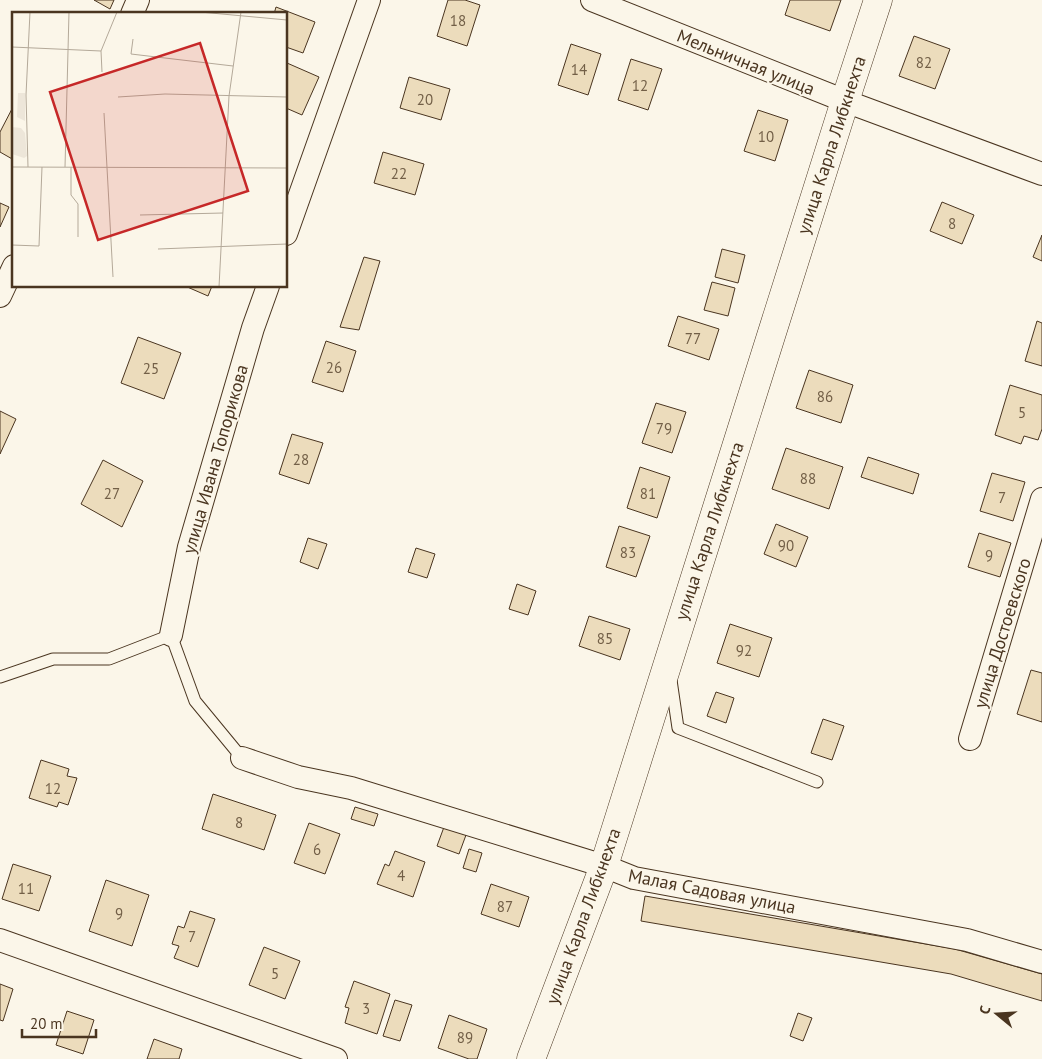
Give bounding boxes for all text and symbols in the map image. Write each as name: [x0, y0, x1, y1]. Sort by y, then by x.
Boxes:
house number: 18: [450, 11, 466, 30]
inset map: [12, 12, 288, 288]
street label: Мельничная улица: [674, 24, 818, 100]
street label: улица Карла Либкнехта: [791, 53, 871, 237]
house number: 82: [916, 53, 932, 72]
house number: 14: [571, 60, 587, 79]
house number: 12: [632, 76, 648, 95]
house number: 20: [417, 90, 433, 109]
house number: 10: [758, 127, 774, 146]
house number: 22: [391, 164, 407, 183]
house number: 8: [948, 214, 956, 233]
house number: 77: [685, 329, 701, 348]
house number: 26: [326, 358, 342, 377]
house number: 25: [143, 359, 159, 378]
street label: улица Ивана Топорикова: [177, 362, 253, 556]
house number: 86: [817, 387, 833, 406]
house number: 5: [1018, 403, 1026, 422]
house number: 79: [656, 419, 672, 438]
street label: улица Карла Либкнехта: [669, 439, 749, 623]
house number: 28: [293, 450, 309, 469]
house number: 88: [800, 469, 816, 488]
house number: 27: [104, 484, 120, 503]
house number: 81: [640, 484, 656, 503]
house number: 7: [998, 488, 1006, 507]
house number: 90: [778, 536, 794, 555]
house number: 83: [620, 543, 636, 562]
house number: 9: [985, 546, 993, 565]
street label: улица Достоевского: [968, 555, 1036, 711]
house number: 85: [597, 629, 613, 648]
house number: 92: [736, 641, 752, 660]
house number: 12: [45, 779, 61, 798]
house number: 8: [235, 813, 243, 832]
street label: улица Карла Либкнехта: [540, 825, 626, 1007]
house number: 6: [313, 840, 321, 859]
street label: Малая Садовая улица: [626, 863, 798, 919]
house number: 4: [397, 866, 405, 885]
house number: 11: [18, 879, 34, 898]
house number: 87: [497, 897, 513, 916]
house number: 9: [115, 904, 123, 923]
house number: 7: [188, 927, 196, 946]
house number: 5: [271, 964, 279, 983]
north arrow: [972, 989, 1022, 1039]
house number: 3: [362, 999, 370, 1018]
text: С: [975, 1003, 994, 1016]
scale bar: [22, 1006, 96, 1038]
text: 20 m: [30, 1014, 63, 1033]
house number: 89: [457, 1028, 473, 1047]

